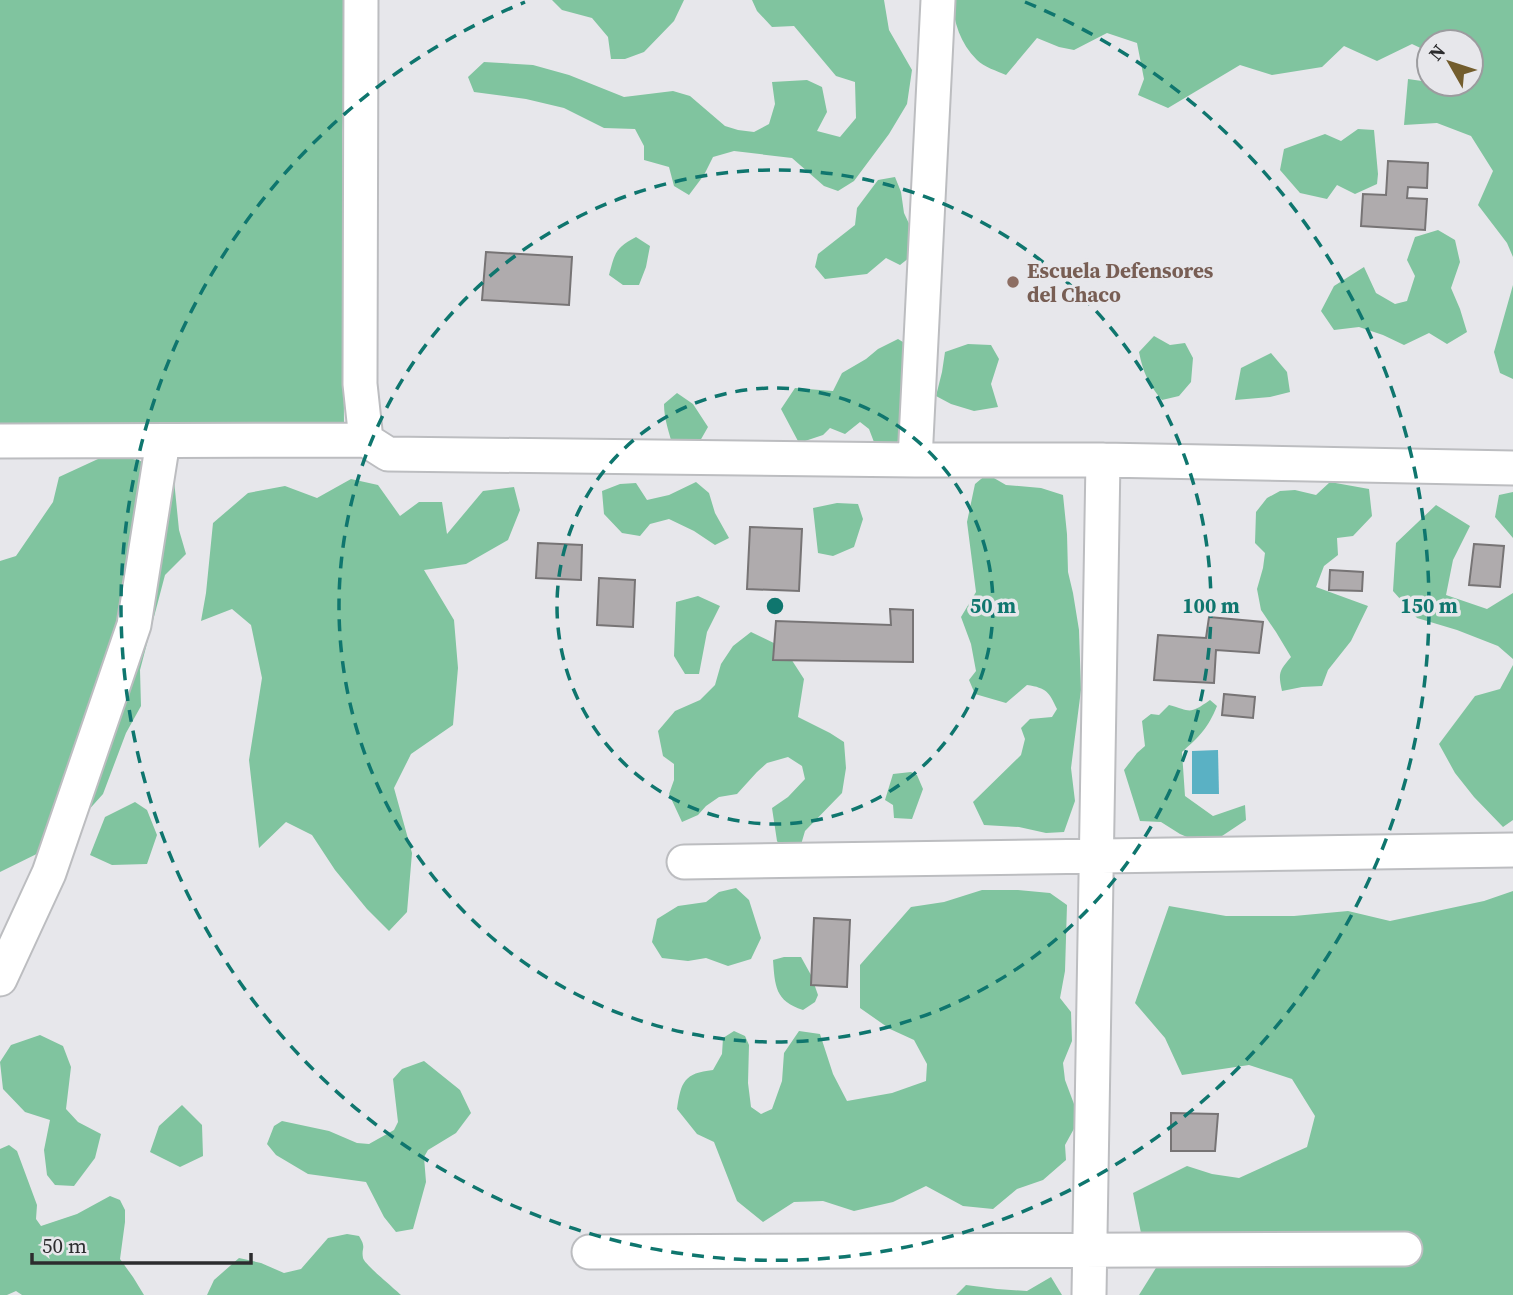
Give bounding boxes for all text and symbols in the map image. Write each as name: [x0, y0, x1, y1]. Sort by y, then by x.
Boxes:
north arrow: [1415, 28, 1485, 98]
text: N: [1422, 39, 1451, 66]
place label: Escuela Defensores del Chaco: [1027, 256, 1214, 309]
marker: Escuela Defensores del Chaco: [1005, 274, 1021, 290]
text: 50 m: [970, 591, 1016, 620]
text: 100 m: [1182, 591, 1240, 620]
text: 150 m: [1400, 591, 1458, 620]
centre of rings: [763, 594, 787, 618]
scale bar: [32, 1222, 250, 1266]
text: 50 m: [42, 1231, 87, 1260]

